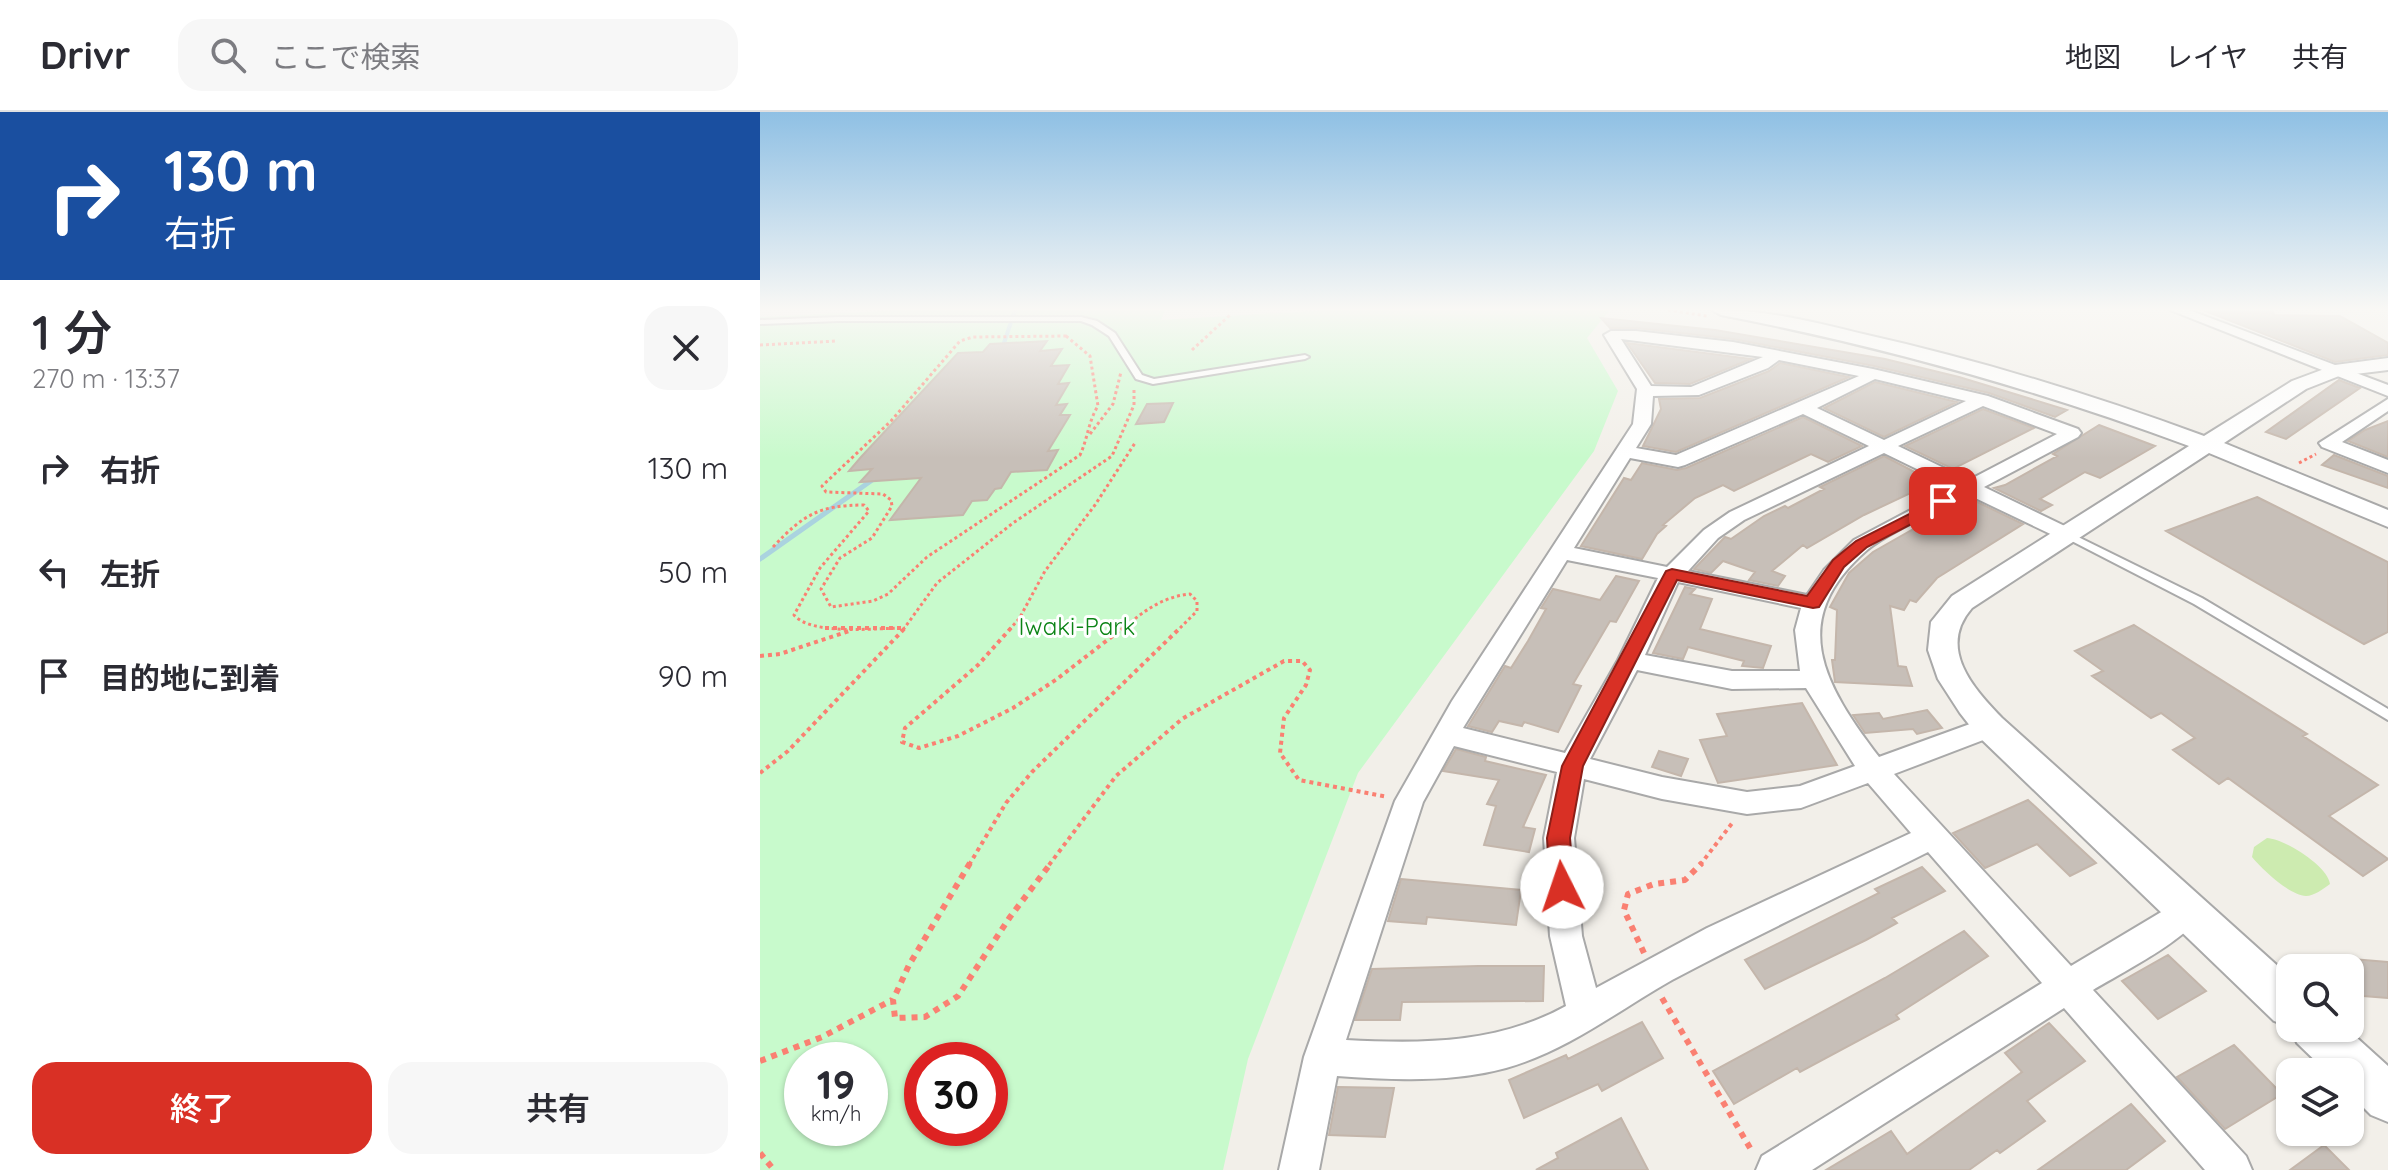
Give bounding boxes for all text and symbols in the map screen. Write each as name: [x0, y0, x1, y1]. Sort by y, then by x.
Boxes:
search box: [178, 19, 738, 91]
text: Drivr: [40, 31, 130, 79]
icon: search: [206, 33, 250, 77]
text: ここで検索: [270, 38, 420, 76]
text: 地図: [2065, 39, 2121, 74]
text: レイヤ: [2165, 39, 2248, 74]
text: 共有: [2292, 39, 2348, 74]
text: 130 m: [164, 135, 318, 205]
icon: right: [32, 144, 136, 248]
text: 右折: [164, 210, 236, 255]
text: 1 分: [32, 302, 112, 362]
button: close: [644, 306, 728, 390]
text: 270 m · 13:37: [32, 362, 180, 395]
icon: right: [32, 446, 76, 490]
text: 130 m: [648, 449, 728, 487]
text: 右折: [100, 451, 160, 489]
pin: [1909, 467, 1977, 535]
icon: arrive: [1921, 479, 1965, 523]
icon: left: [32, 550, 76, 594]
text: 50 m: [658, 553, 728, 591]
text: 左折: [100, 555, 160, 593]
park label: Iwaki-Park: [1019, 611, 1135, 641]
icon: arrive: [32, 654, 76, 698]
text: 90 m: [658, 657, 728, 695]
text: 目的地に到着: [100, 659, 280, 697]
position arrow: [1520, 845, 1604, 929]
map controls: [2276, 954, 2364, 1146]
button: search: [2276, 954, 2364, 1042]
speed limit sign: 30: [904, 1042, 1008, 1146]
button: layers: [2276, 1058, 2364, 1146]
text: 19: [817, 1059, 855, 1109]
button: 終了: [32, 1062, 372, 1154]
button: 共有: [388, 1062, 728, 1154]
text: km/h: [811, 1101, 861, 1126]

